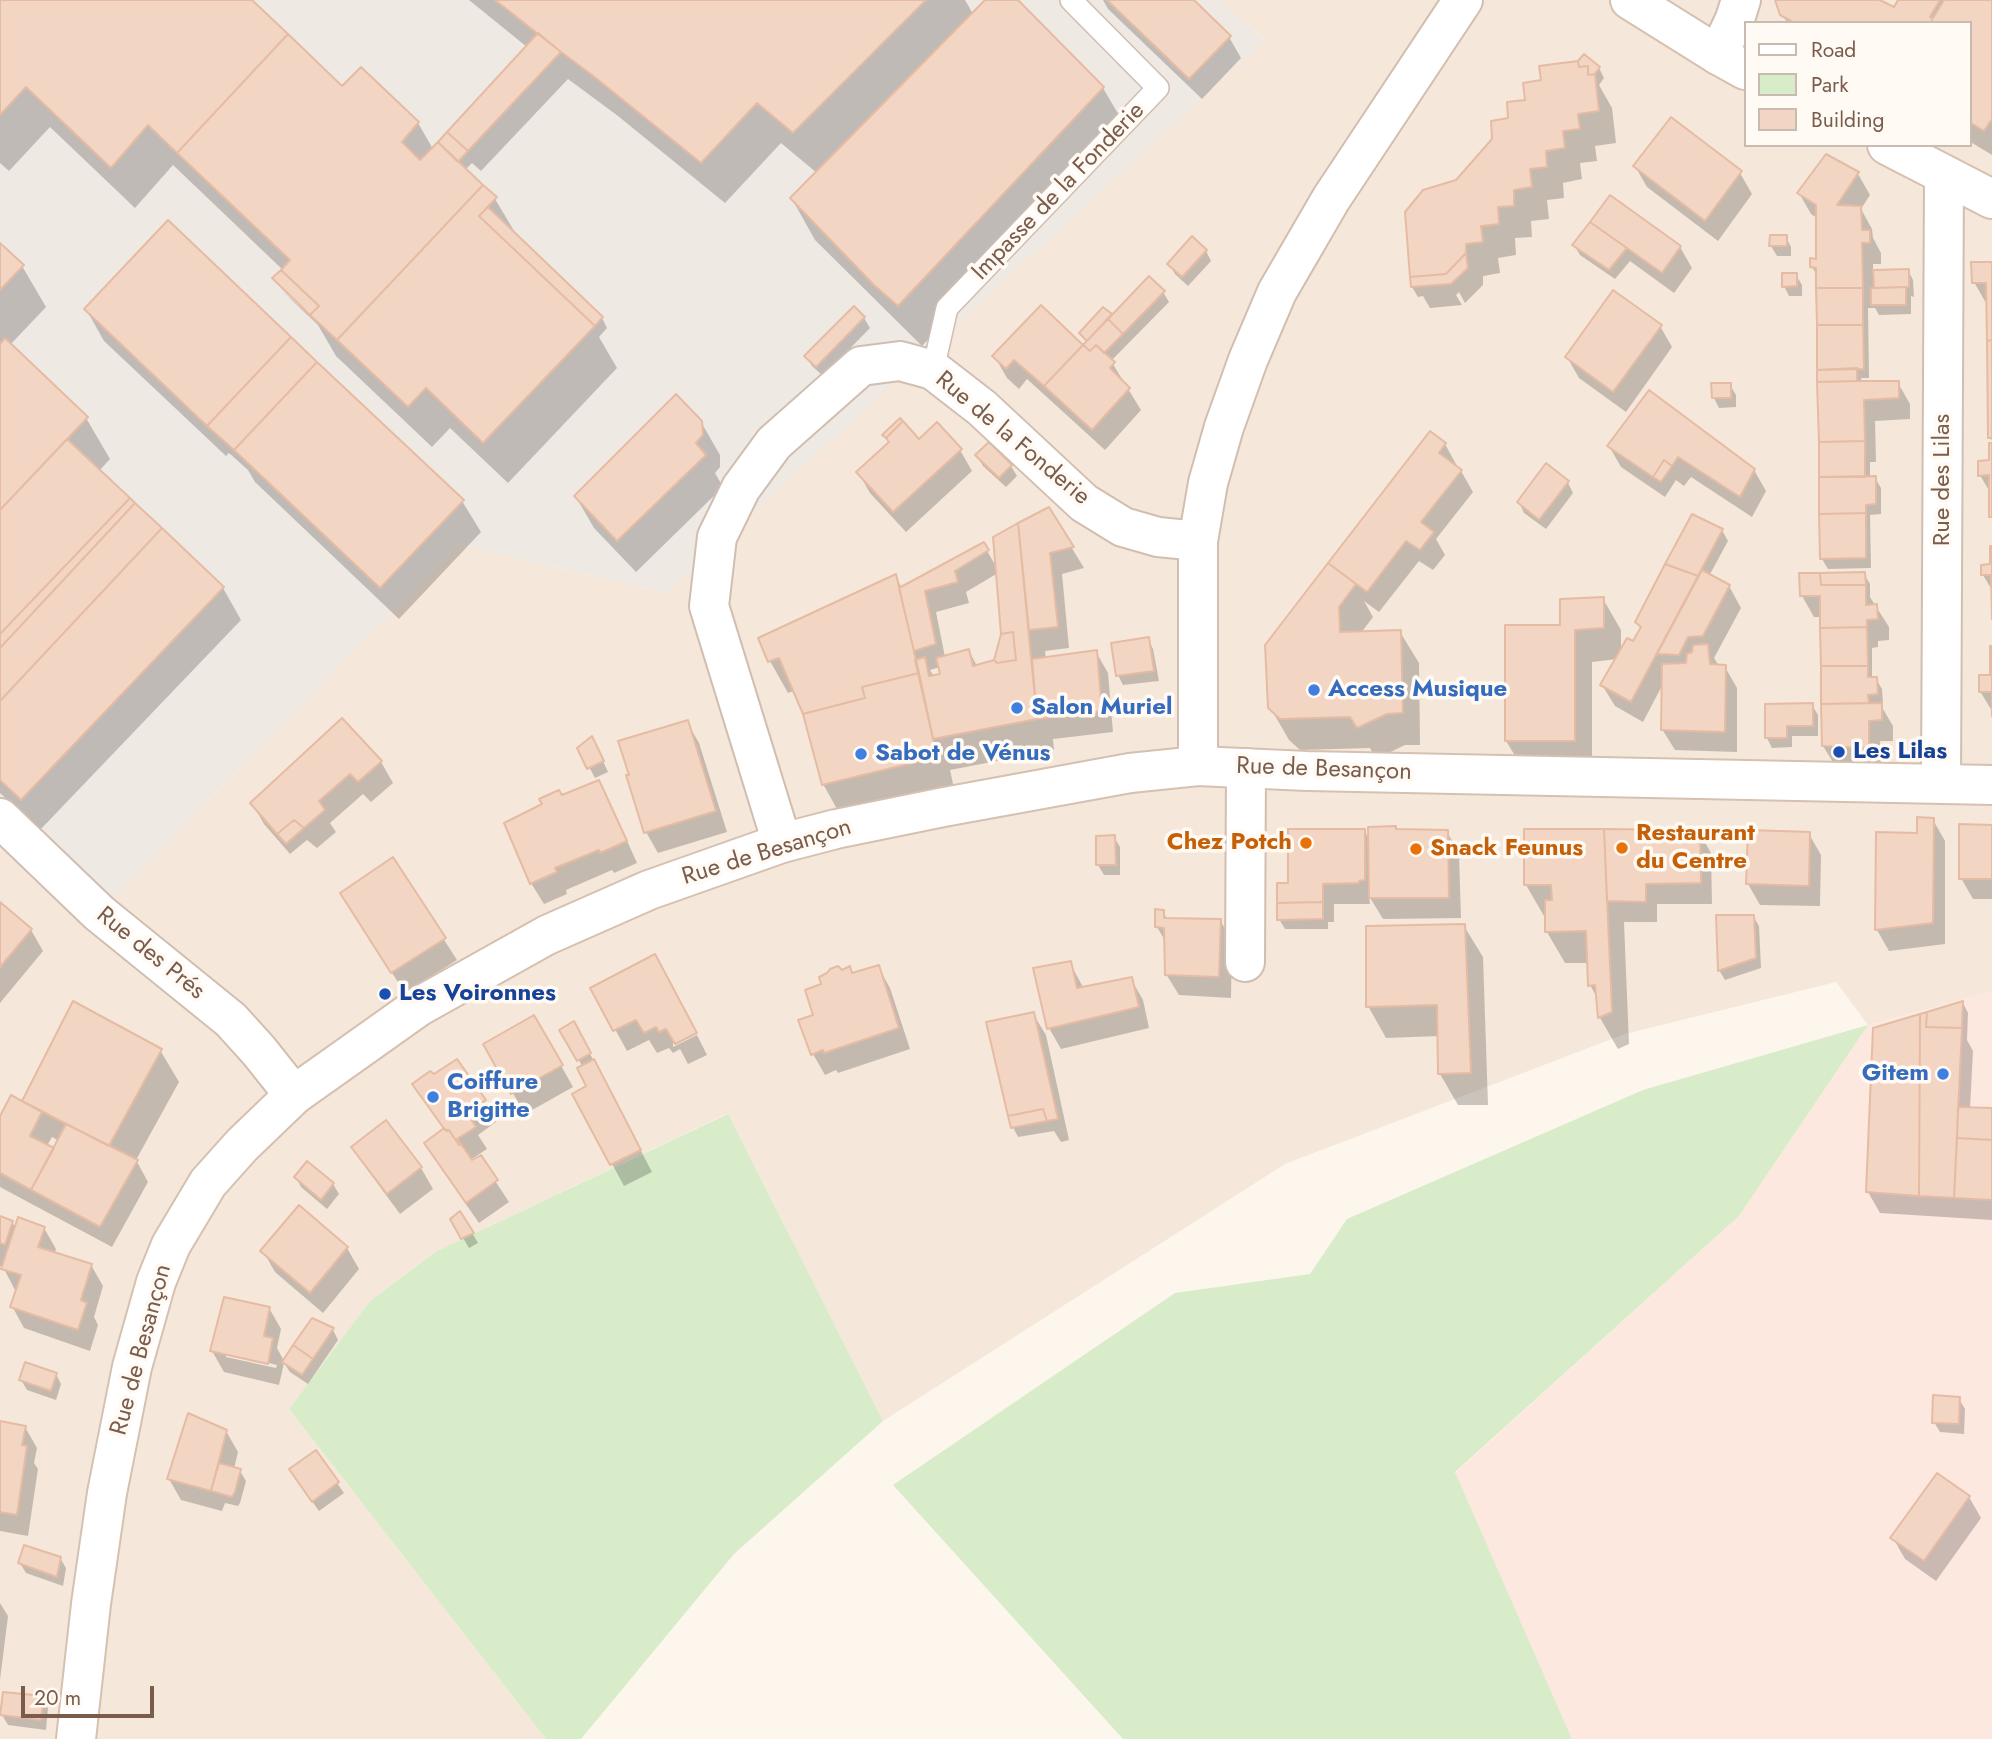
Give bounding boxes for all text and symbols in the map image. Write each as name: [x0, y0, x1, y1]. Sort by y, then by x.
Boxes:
legend: [1744, 21, 1971, 147]
text: Road: [1811, 35, 1856, 65]
text: Park: [1811, 70, 1848, 100]
street label: Impasse de la Fonderie: [967, 97, 1151, 287]
text: Building: [1811, 105, 1884, 135]
street label: Rue de la Fonderie: [929, 366, 1095, 512]
street label: Rue des Lilas: [1929, 414, 1957, 546]
place label: Access Musique: [1328, 676, 1507, 704]
marker: Access Musique: [1306, 682, 1322, 698]
place label: Salon Muriel: [1031, 694, 1172, 722]
marker: Salon Muriel: [1009, 700, 1025, 716]
place label: Les Lilas: [1853, 738, 1947, 766]
place label: Sabot de Vénus: [875, 740, 1051, 768]
marker: Les Lilas: [1831, 744, 1847, 760]
marker: Sabot de Vénus: [853, 746, 869, 762]
street label: Rue de Besançon: [1236, 753, 1412, 787]
street label: Rue de Besançon: [679, 814, 855, 892]
place label: Restaurant du Centre: [1636, 820, 1755, 876]
place label: Chez Potch: [1167, 829, 1292, 857]
marker: Chez Potch: [1298, 835, 1314, 851]
place label: Snack Feunus: [1430, 835, 1583, 863]
marker: Restaurant du Centre: [1614, 840, 1630, 856]
marker: Snack Feunus: [1408, 841, 1424, 857]
street label: Rue des Prés: [90, 902, 210, 1006]
place label: Les Voironnes: [399, 980, 556, 1008]
marker: Les Voironnes: [377, 986, 393, 1002]
place label: Gitem: [1862, 1060, 1929, 1088]
marker: Gitem: [1935, 1066, 1951, 1082]
place label: Coiffure Brigitte: [447, 1069, 538, 1125]
marker: Coiffure Brigitte: [425, 1089, 441, 1105]
street label: Rue de Besançon: [105, 1261, 179, 1439]
scale bar: [24, 1672, 158, 1716]
text: 20 m: [34, 1683, 81, 1713]

